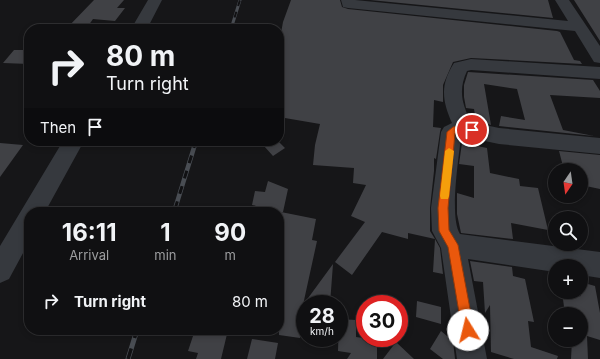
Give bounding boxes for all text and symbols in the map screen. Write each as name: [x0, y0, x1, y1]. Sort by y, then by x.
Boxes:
text: 80 m: [106, 39, 175, 73]
icon: right: [40, 40, 92, 92]
text: Turn right: [106, 73, 189, 94]
pin: [455, 113, 489, 147]
icon: arrive: [84, 116, 106, 138]
text: Then: [40, 118, 76, 137]
icon: arrive: [461, 119, 483, 141]
north arrow: [548, 163, 588, 203]
map controls: [548, 163, 588, 347]
button: search: [548, 211, 588, 251]
text: 16:11: [62, 218, 116, 247]
text: 1: [160, 218, 171, 247]
text: 90: [214, 218, 246, 247]
text: Arrival: [69, 247, 109, 263]
text: min: [154, 247, 177, 263]
text: m: [225, 247, 236, 263]
button: +: [548, 259, 588, 299]
icon: right: [40, 290, 62, 312]
text: Turn right: [74, 292, 146, 311]
text: 80 m: [232, 292, 268, 311]
speed limit sign: 30: [356, 295, 408, 347]
text: 28: [309, 304, 335, 328]
button: −: [548, 307, 588, 347]
position arrow: [447, 309, 489, 351]
text: km/h: [310, 325, 334, 337]

